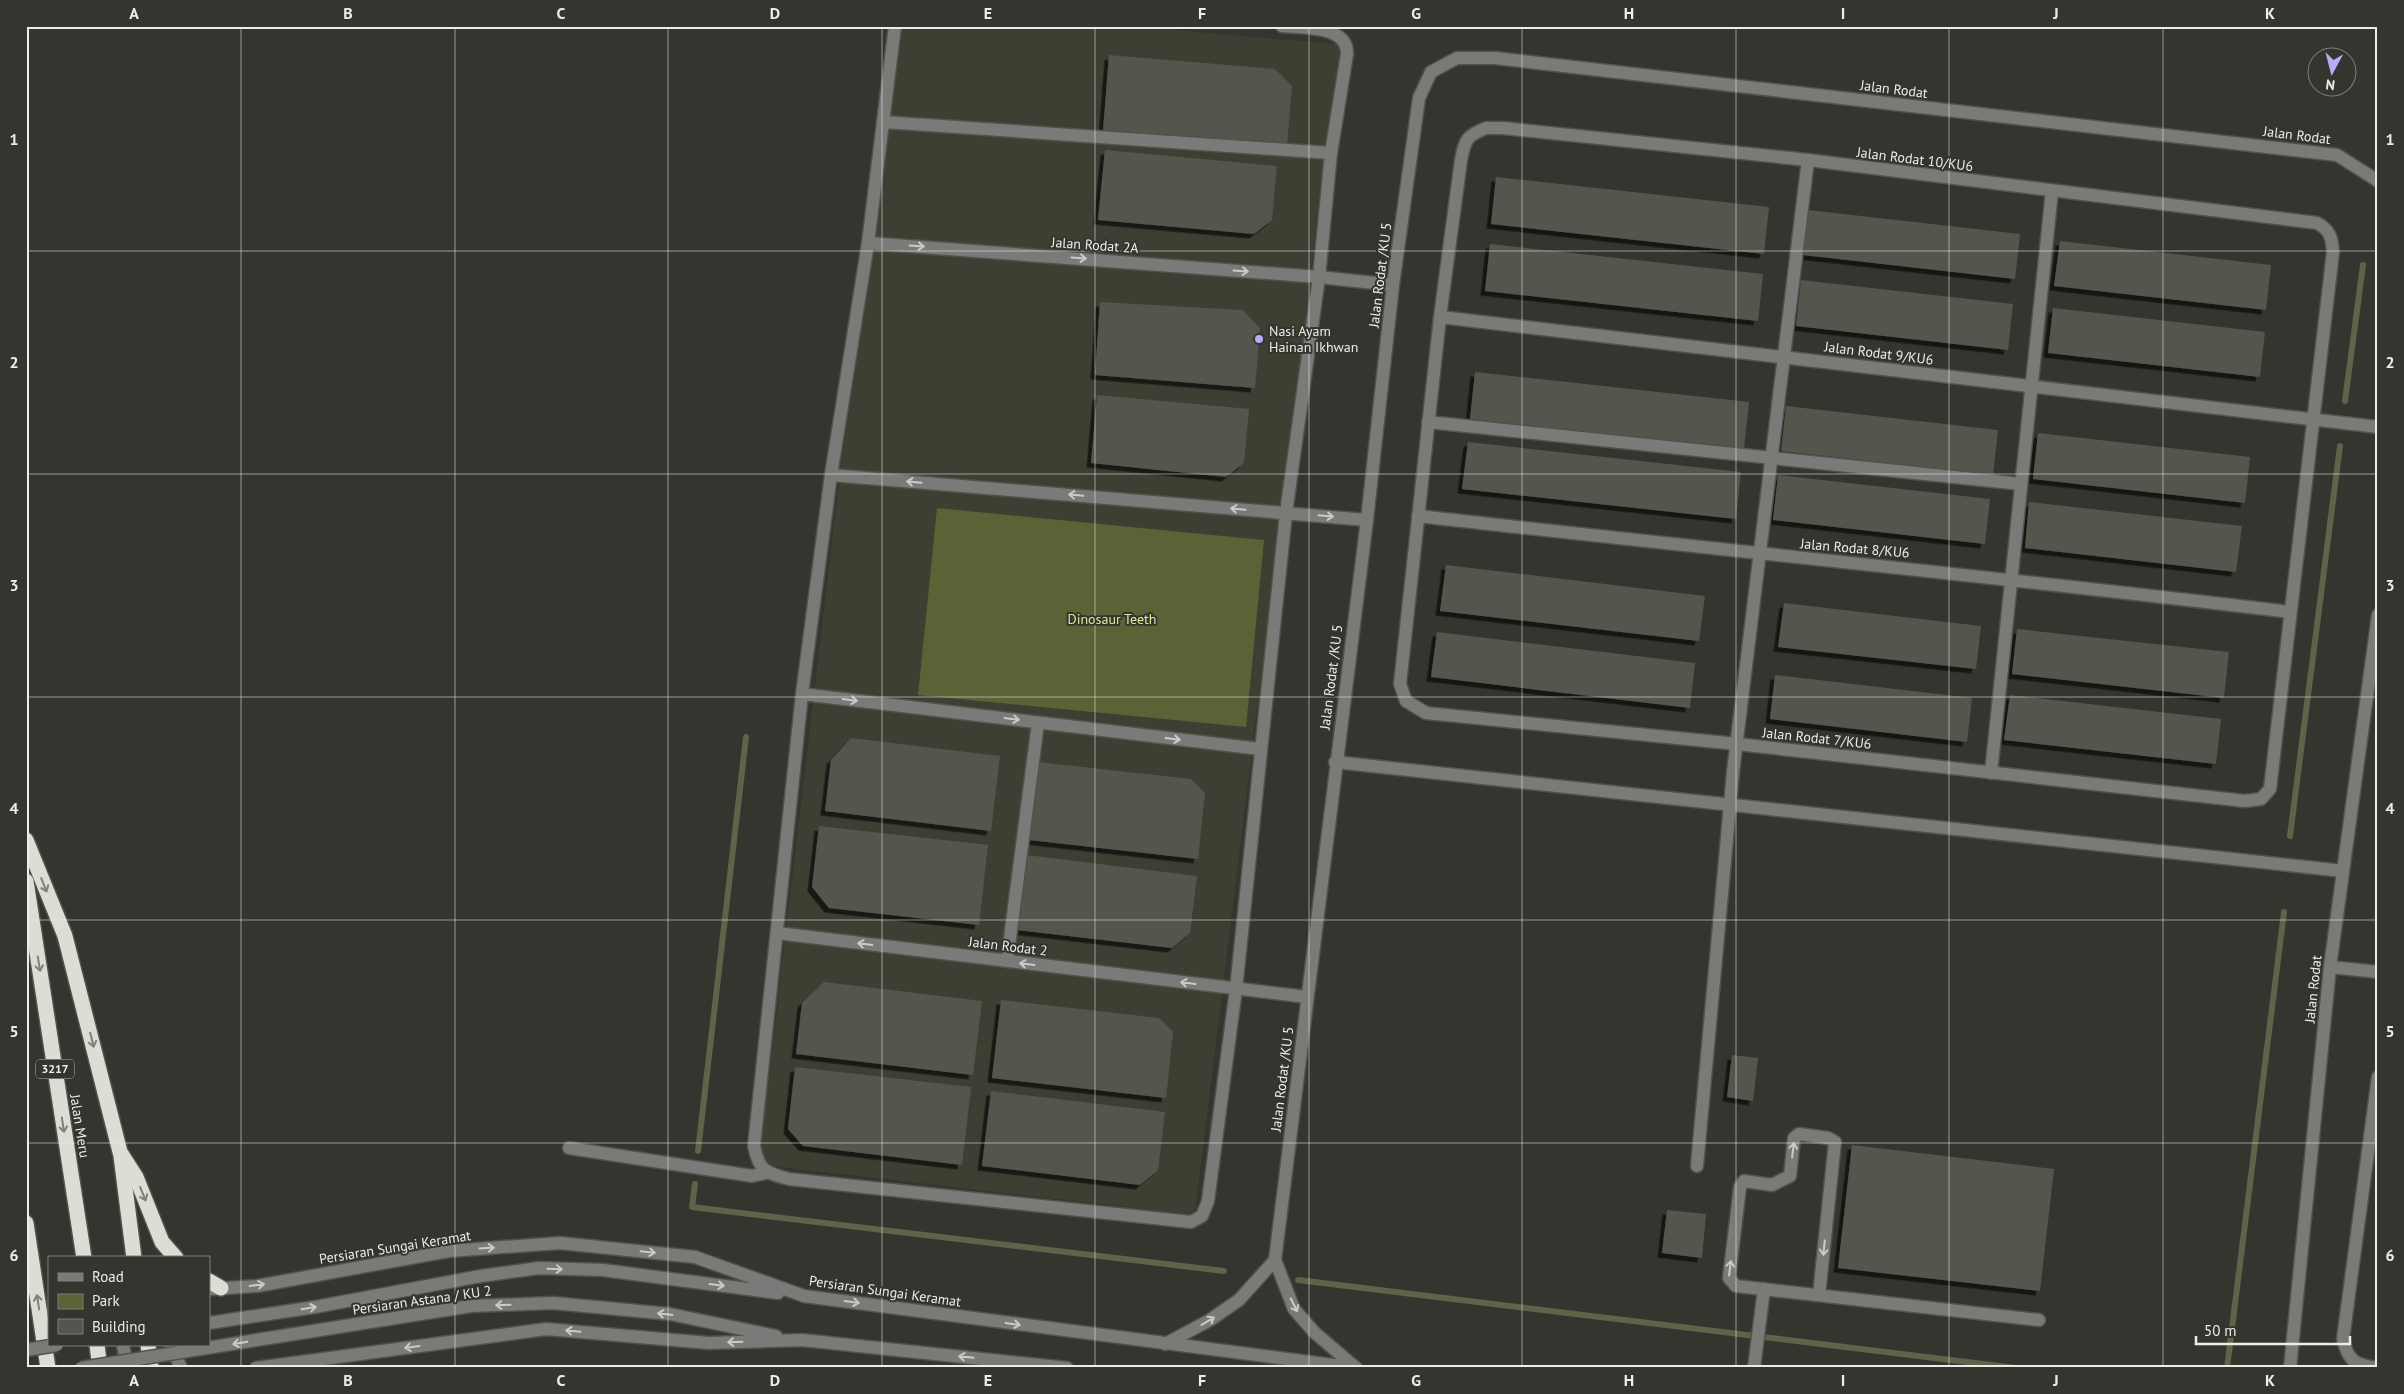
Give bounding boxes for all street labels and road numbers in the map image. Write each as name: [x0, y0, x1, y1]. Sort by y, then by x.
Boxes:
street label: Jalan Rodat: [1858, 76, 1929, 102]
street label: Jalan Rodat: [2261, 122, 2332, 148]
street label: Jalan Rodat 10/KU6: [1855, 143, 1974, 175]
street label: Jalan Rodat /KU 5: [1365, 222, 1395, 329]
street label: Jalan Rodat 2A: [1050, 233, 1140, 257]
street label: Jalan Rodat 9/KU6: [1823, 337, 1934, 369]
street label: Jalan Rodat 8/KU6: [1799, 534, 1910, 562]
street label: Jalan Rodat /KU 5: [1316, 624, 1346, 731]
street label: Jalan Rodat 7/KU6: [1761, 723, 1872, 753]
street label: Jalan Rodat 2: [967, 932, 1048, 960]
street label: Jalan Rodat: [2300, 954, 2326, 1025]
street label: Jalan Rodat /KU 5: [1267, 1026, 1297, 1133]
road number: 3217: [36, 1060, 74, 1078]
street label: Jalan Meru: [66, 1092, 94, 1159]
street label: Persiaran Sungai Keramat: [318, 1226, 472, 1268]
street label: Persiaran Sungai Keramat: [808, 1271, 962, 1311]
street label: Persiaran Astana / KU 2: [351, 1281, 493, 1319]

